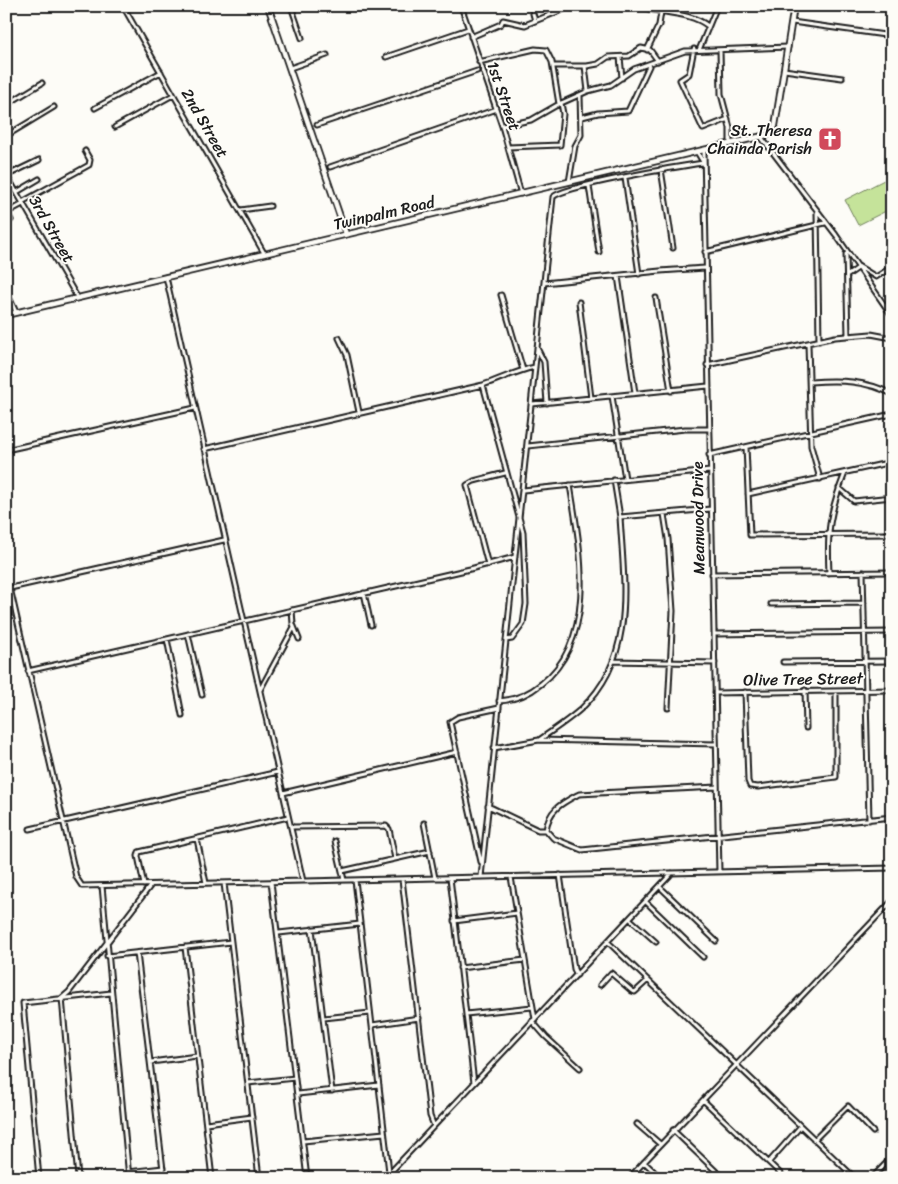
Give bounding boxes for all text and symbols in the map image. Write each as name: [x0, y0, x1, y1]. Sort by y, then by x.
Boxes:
street label: 1st Street: [479, 57, 529, 135]
street label: 2nd Street: [173, 82, 237, 164]
place label: St. Theresa Chainda Parish: [707, 116, 812, 163]
church icon: St. Theresa Chainda Parish: [817, 126, 843, 152]
street label: Twinpalm Road: [330, 187, 439, 239]
street label: 3rd Street: [21, 190, 83, 268]
street label: Meanwood Drive: [683, 461, 713, 575]
street label: Olive Tree Street: [743, 663, 864, 695]

